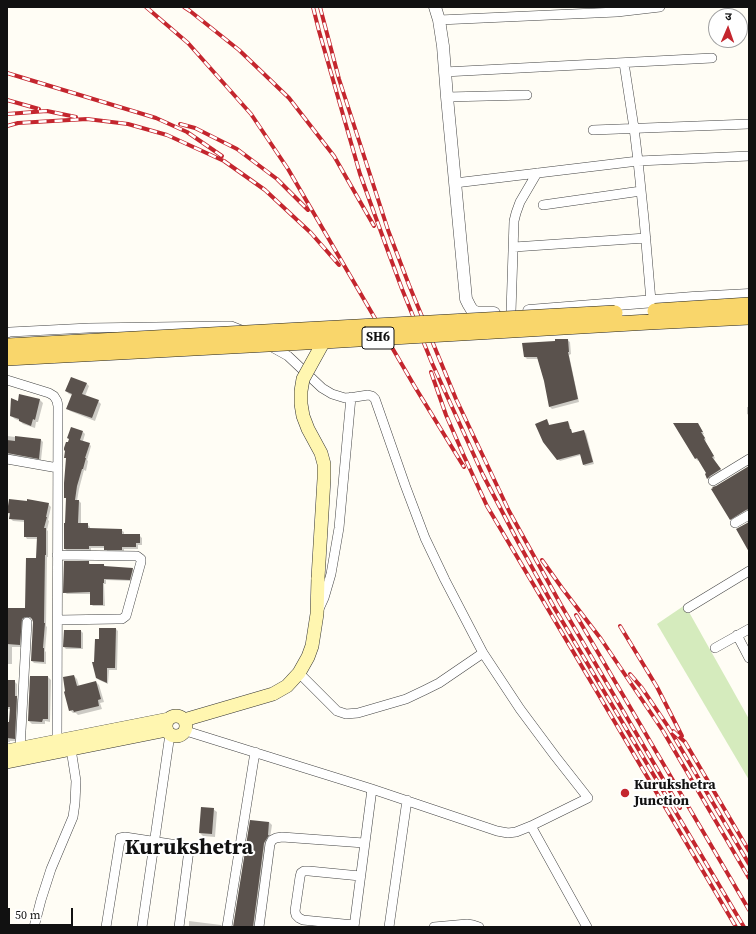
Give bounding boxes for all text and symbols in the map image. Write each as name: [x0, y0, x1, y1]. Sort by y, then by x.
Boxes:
north arrow: [708, 8, 748, 48]
text: उ: [725, 9, 732, 24]
road number: SH6: [362, 327, 394, 349]
place label: Kurukshetra Junction: [634, 777, 716, 810]
marker: Kurukshetra Junction: [619, 787, 631, 799]
district label: Kurukshetra: [125, 835, 253, 861]
scale bar: [10, 900, 75, 926]
text: 50 m: [15, 907, 41, 923]

